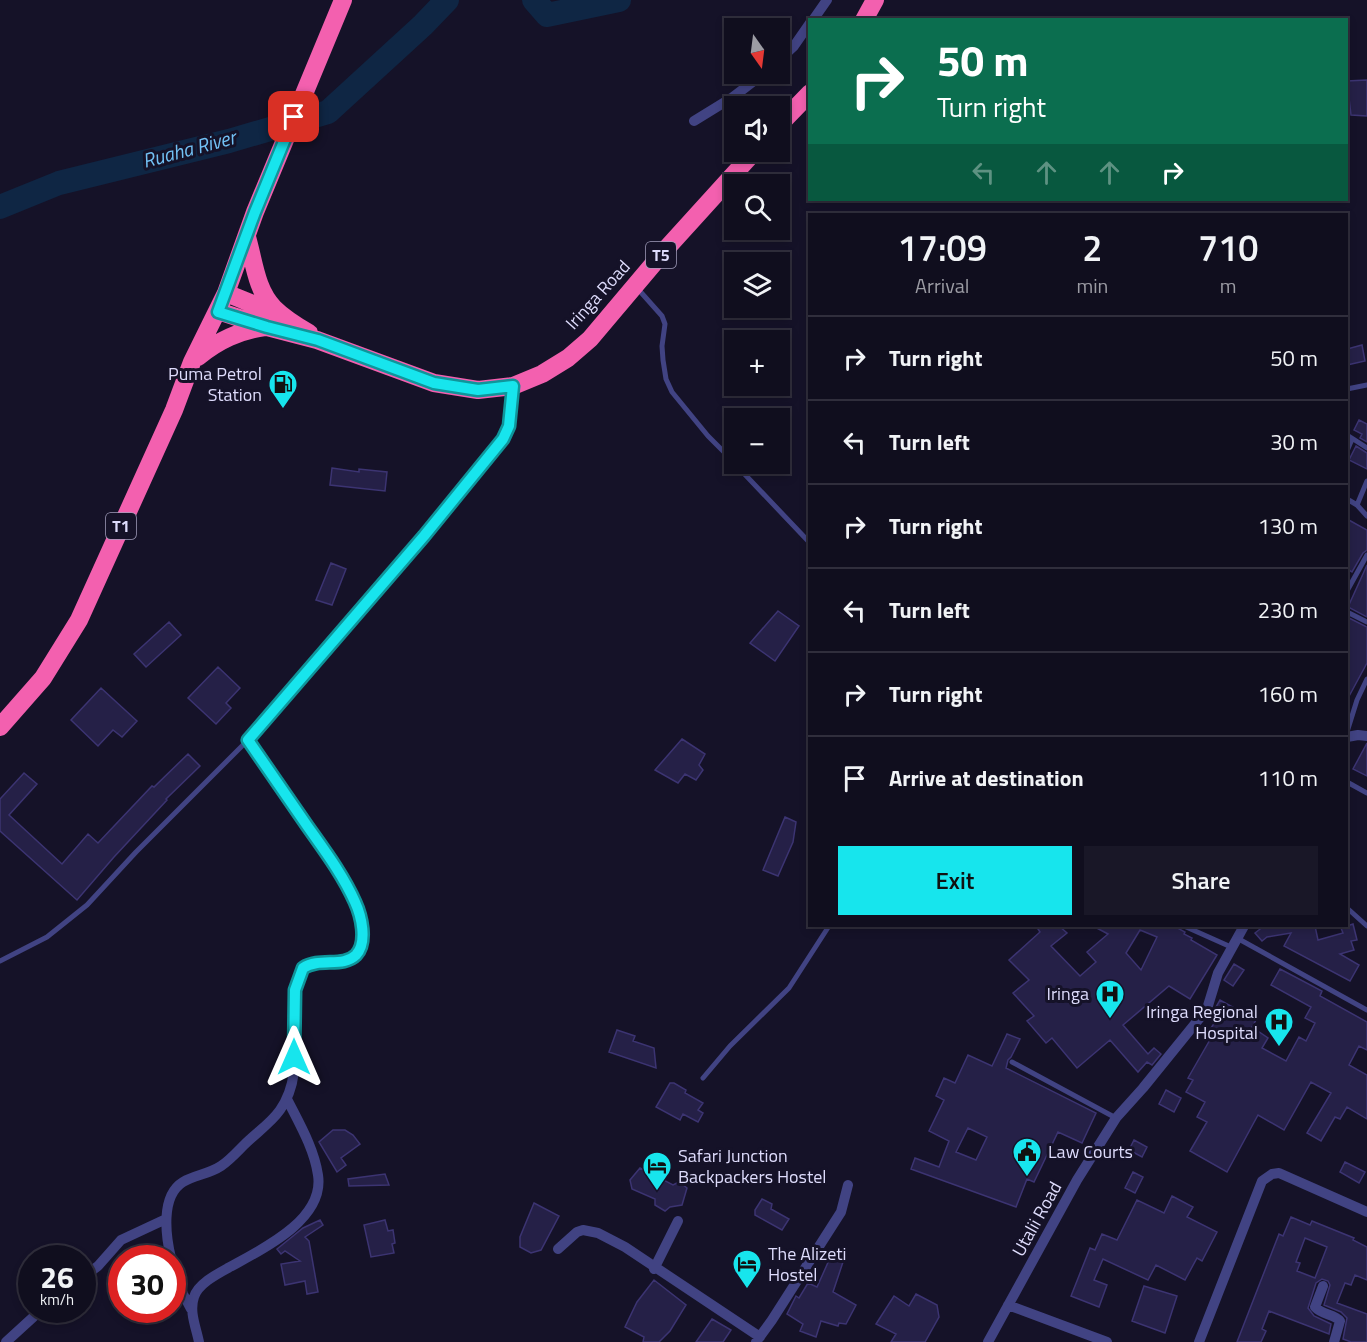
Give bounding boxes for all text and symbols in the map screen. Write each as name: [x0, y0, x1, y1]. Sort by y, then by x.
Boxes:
north arrow: [724, 18, 790, 84]
map controls: [724, 18, 790, 474]
text: 50 m: [937, 28, 1029, 92]
icon: right: [838, 42, 916, 120]
text: Turn right: [937, 86, 1046, 127]
pin: [268, 91, 319, 142]
button: sound: [724, 96, 790, 162]
icon: arrive: [277, 100, 310, 133]
water label: Ruaha River: [139, 121, 242, 176]
icon: left: [967, 156, 1000, 189]
icon: ahead: [1030, 156, 1063, 189]
icon: ahead: [1093, 156, 1126, 189]
icon: right: [1156, 156, 1189, 189]
button: search: [724, 174, 790, 240]
text: 17:09: [898, 220, 987, 275]
text: 2: [1082, 220, 1102, 275]
text: 710: [1198, 220, 1258, 275]
road number: T5: [646, 242, 676, 268]
button: layers: [724, 252, 790, 318]
street label: Iringa Road: [559, 254, 636, 335]
text: Arrival: [915, 270, 969, 301]
text: min: [1076, 270, 1108, 301]
text: m: [1220, 270, 1236, 301]
button: +: [724, 330, 790, 396]
text: Turn right: [889, 341, 983, 375]
text: 50 m: [1270, 341, 1318, 375]
icon: right: [838, 342, 871, 375]
place label: Puma Petrol Station: [168, 360, 262, 408]
fuel station icon: Puma Petrol Station: [267, 368, 299, 410]
button: −: [724, 408, 790, 474]
text: Turn left: [889, 425, 970, 459]
text: 30 m: [1270, 425, 1318, 459]
icon: left: [838, 426, 871, 459]
text: Turn right: [889, 509, 983, 543]
text: 130 m: [1258, 509, 1318, 543]
icon: right: [838, 510, 871, 543]
road number: T1: [106, 513, 136, 539]
text: Turn left: [889, 593, 970, 627]
text: 230 m: [1258, 593, 1318, 627]
icon: left: [838, 594, 871, 627]
text: Turn right: [889, 677, 983, 711]
text: 160 m: [1258, 677, 1318, 711]
icon: right: [838, 678, 871, 711]
text: Arrive at destination: [889, 761, 1084, 795]
text: 110 m: [1258, 761, 1318, 795]
icon: arrive: [838, 762, 871, 795]
button: Exit: [838, 846, 1072, 915]
button: Share: [1084, 846, 1318, 915]
hospital icon: Iringa: [1094, 978, 1126, 1020]
place label: Iringa: [1046, 980, 1089, 1007]
place label: Iringa Regional Hospital: [1146, 998, 1258, 1046]
hospital icon: Iringa Regional Hospital: [1263, 1006, 1295, 1048]
position arrow: [262, 1025, 326, 1089]
public building icon: Law Courts: [1011, 1136, 1043, 1178]
place label: Law Courts: [1048, 1138, 1133, 1165]
place label: Safari Junction Backpackers Hostel: [678, 1142, 826, 1190]
hotel icon: Safari Junction Backpackers Hostel: [641, 1150, 673, 1192]
street label: Utalii Road: [1005, 1176, 1068, 1261]
place label: The Alizeti Hostel: [768, 1240, 846, 1288]
speed limit sign: 30: [108, 1245, 186, 1323]
hotel icon: The Alizeti Hostel: [731, 1248, 763, 1290]
text: 26: [40, 1254, 74, 1300]
text: km/h: [40, 1288, 74, 1311]

